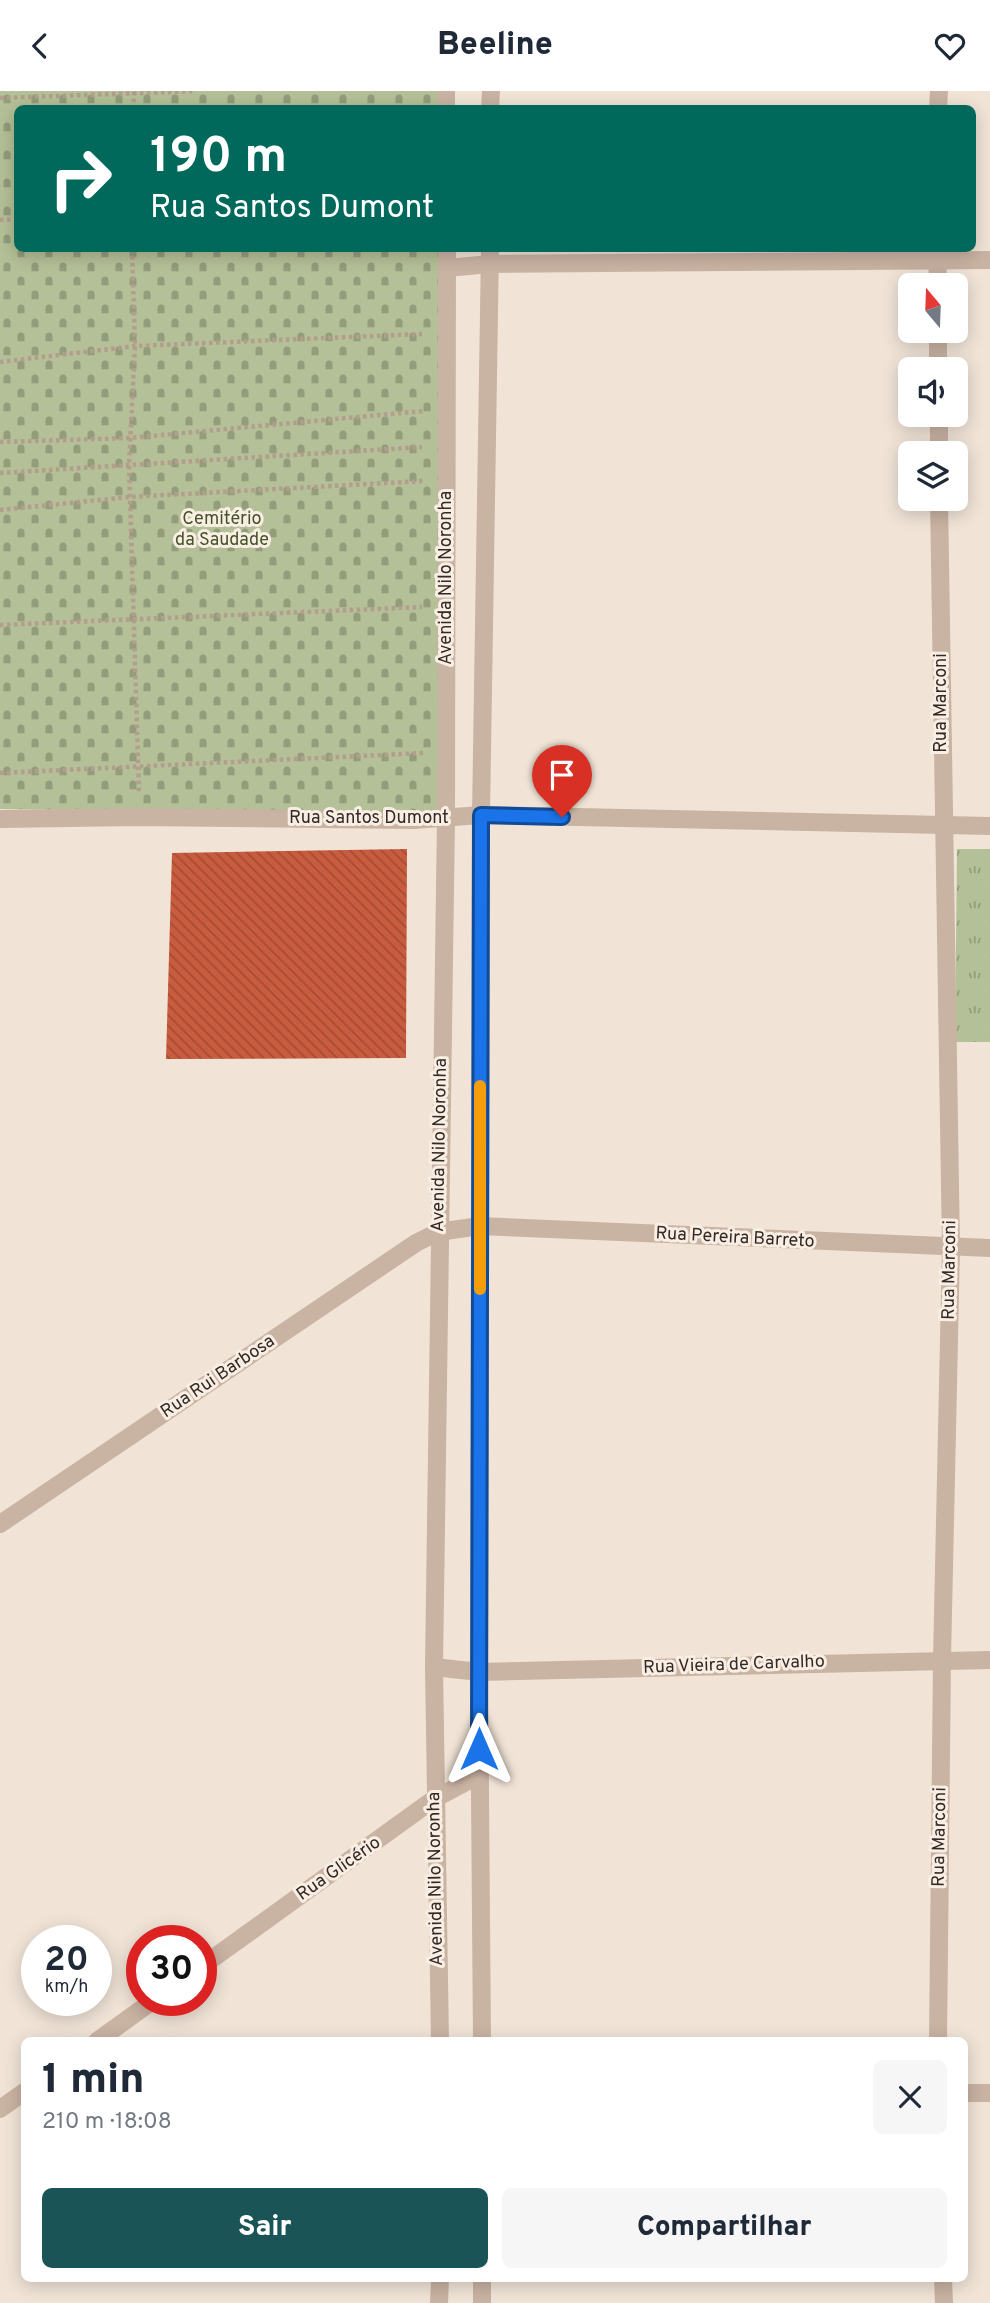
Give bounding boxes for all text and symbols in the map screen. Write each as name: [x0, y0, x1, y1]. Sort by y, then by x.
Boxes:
text: Beeline: [437, 26, 553, 66]
icon: back: [21, 27, 59, 65]
icon: heart: [931, 27, 969, 65]
text: 190 m: [150, 128, 287, 190]
icon: right: [35, 133, 126, 224]
text: Rua Santos Dumont: [150, 189, 434, 229]
north arrow: [898, 273, 968, 343]
map controls: [898, 273, 968, 511]
button: sound: [898, 357, 968, 427]
button: layers: [898, 441, 968, 511]
street label: Avenida Nilo Noronha: [435, 491, 458, 665]
park label: Cemitério da Saudade: [175, 508, 269, 552]
street label: Rua Marconi: [930, 653, 953, 753]
pin: [532, 745, 592, 817]
icon: arrive: [543, 756, 581, 794]
street label: Rua Santos Dumont: [289, 807, 449, 830]
street label: Avenida Nilo Noronha: [427, 1058, 453, 1232]
street label: Rua Marconi: [938, 1220, 962, 1320]
street label: Rua Pereira Barreto: [655, 1222, 815, 1254]
street label: Rua Rui Barbosa: [156, 1330, 280, 1424]
street label: Rua Vieira de Carvalho: [643, 1650, 825, 1680]
position arrow: [442, 1712, 516, 1786]
street label: Rua Marconi: [928, 1787, 952, 1887]
street label: Avenida Nilo Noronha: [423, 1792, 449, 1966]
street label: Rua Glicério: [292, 1832, 386, 1906]
speed limit sign: 30: [126, 1925, 217, 2016]
text: 20: [44, 1939, 89, 1983]
text: km/h: [45, 1976, 88, 1999]
text: 1 min: [42, 2055, 145, 2108]
button: close: [873, 2060, 947, 2134]
text: 210 m · 18:08: [42, 2108, 172, 2137]
button: Sair: [42, 2188, 488, 2268]
button: Compartilhar: [502, 2188, 947, 2268]

